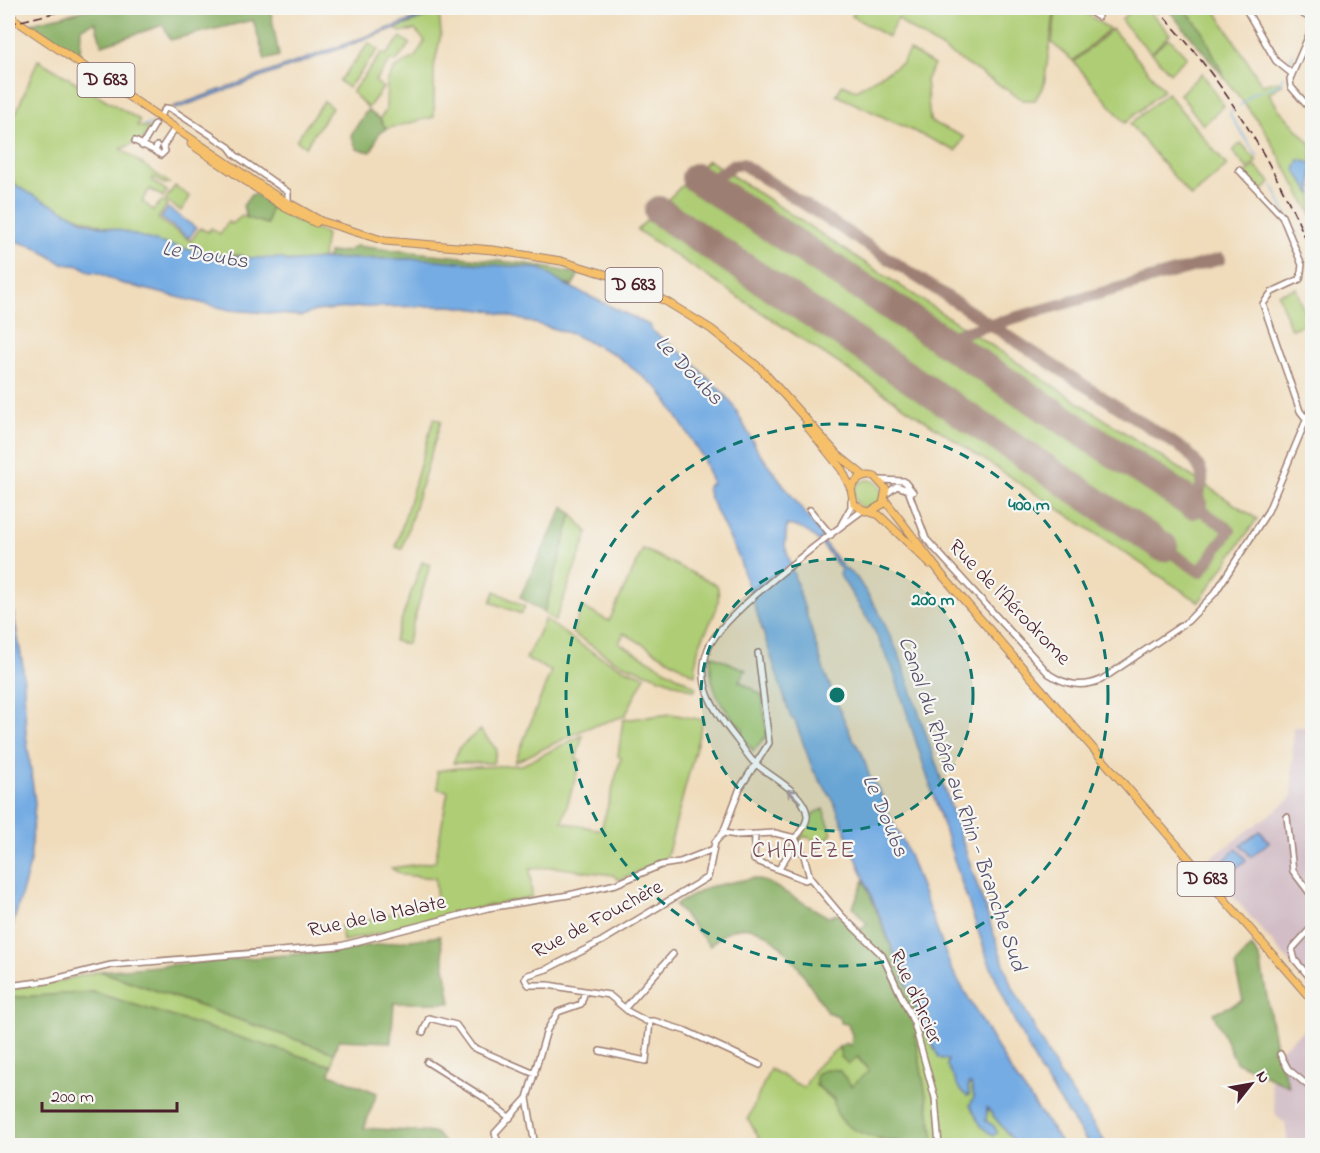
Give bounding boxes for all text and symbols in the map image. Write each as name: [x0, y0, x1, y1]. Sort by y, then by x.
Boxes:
road number: D 683: [78, 63, 134, 97]
water label: Le Doubs: [160, 233, 251, 279]
road number: D 683: [606, 268, 662, 302]
water label: Le Doubs: [646, 329, 730, 414]
text: 400 m: [1008, 493, 1050, 519]
street label: Rue de l'Aérodrome: [941, 533, 1078, 673]
text: 200 m: [911, 588, 955, 614]
water label: Canal du Rhône au Rhin - Branche Sud: [889, 632, 1034, 977]
centre of rings: [827, 685, 847, 705]
water label: Le Doubs: [852, 770, 916, 863]
one-way arrow: [786, 788, 801, 803]
district label: CHALÈZE: [752, 834, 856, 869]
road number: D 683: [1178, 862, 1234, 896]
street label: Rue de Fouchère: [527, 873, 669, 967]
street label: Rue de la Malate: [305, 888, 449, 946]
street label: Rue d'Arcier: [881, 945, 949, 1050]
north arrow: [1221, 1054, 1281, 1114]
text: N: [1249, 1066, 1275, 1088]
scale bar: [42, 1075, 177, 1113]
text: 200 m: [51, 1085, 94, 1111]

